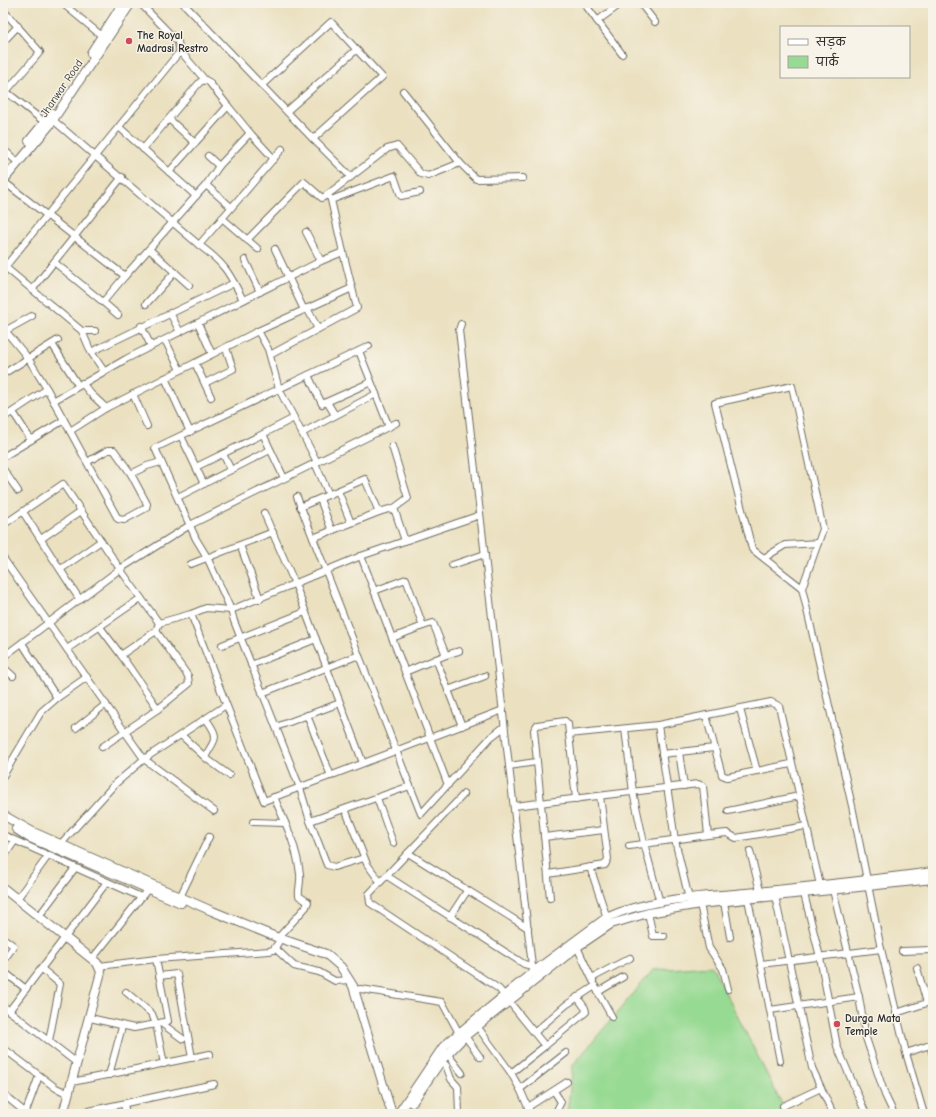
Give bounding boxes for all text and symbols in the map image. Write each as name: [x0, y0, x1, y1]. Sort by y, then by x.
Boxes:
legend: [780, 26, 910, 78]
place label: The Royal Madrasi Restro: [137, 29, 209, 55]
text: सड़क: [815, 35, 847, 50]
marker: The Royal Madrasi Restro: [124, 36, 134, 46]
text: पार्क: [815, 52, 840, 69]
street label: Jhanwar Road: [37, 57, 85, 119]
place label: Durga Mata Temple: [845, 1012, 901, 1038]
marker: Durga Mata Temple: [832, 1019, 842, 1029]

